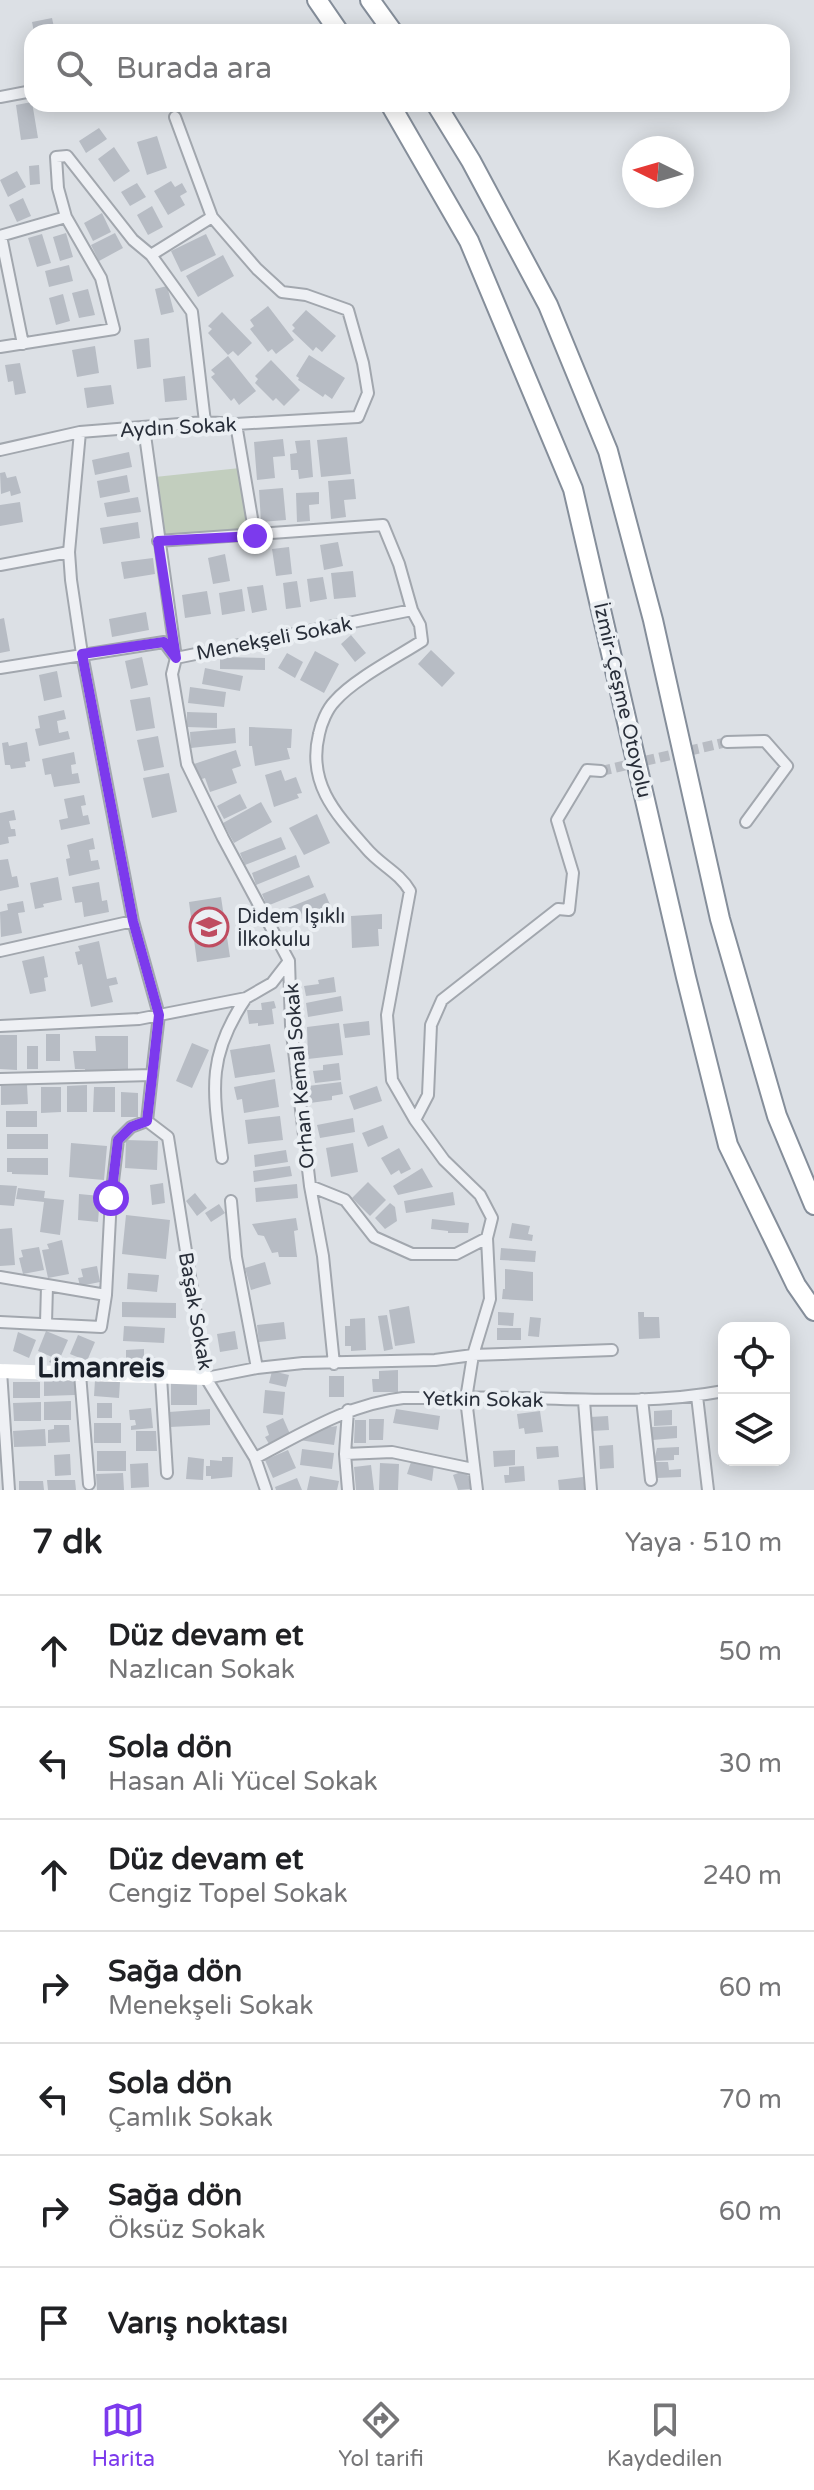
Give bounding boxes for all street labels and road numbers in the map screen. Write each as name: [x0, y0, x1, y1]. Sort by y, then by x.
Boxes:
street label: Aydın Sokak: [119, 413, 237, 443]
street label: İzmir-Çeşme Otoyolu: [588, 600, 656, 800]
street label: Menekşeli Sokak: [194, 612, 354, 666]
street label: Orhan Kemal Sokak: [280, 982, 320, 1170]
street label: Başak Sokak: [173, 1250, 217, 1372]
street label: Yetkin Sokak: [422, 1387, 544, 1413]

